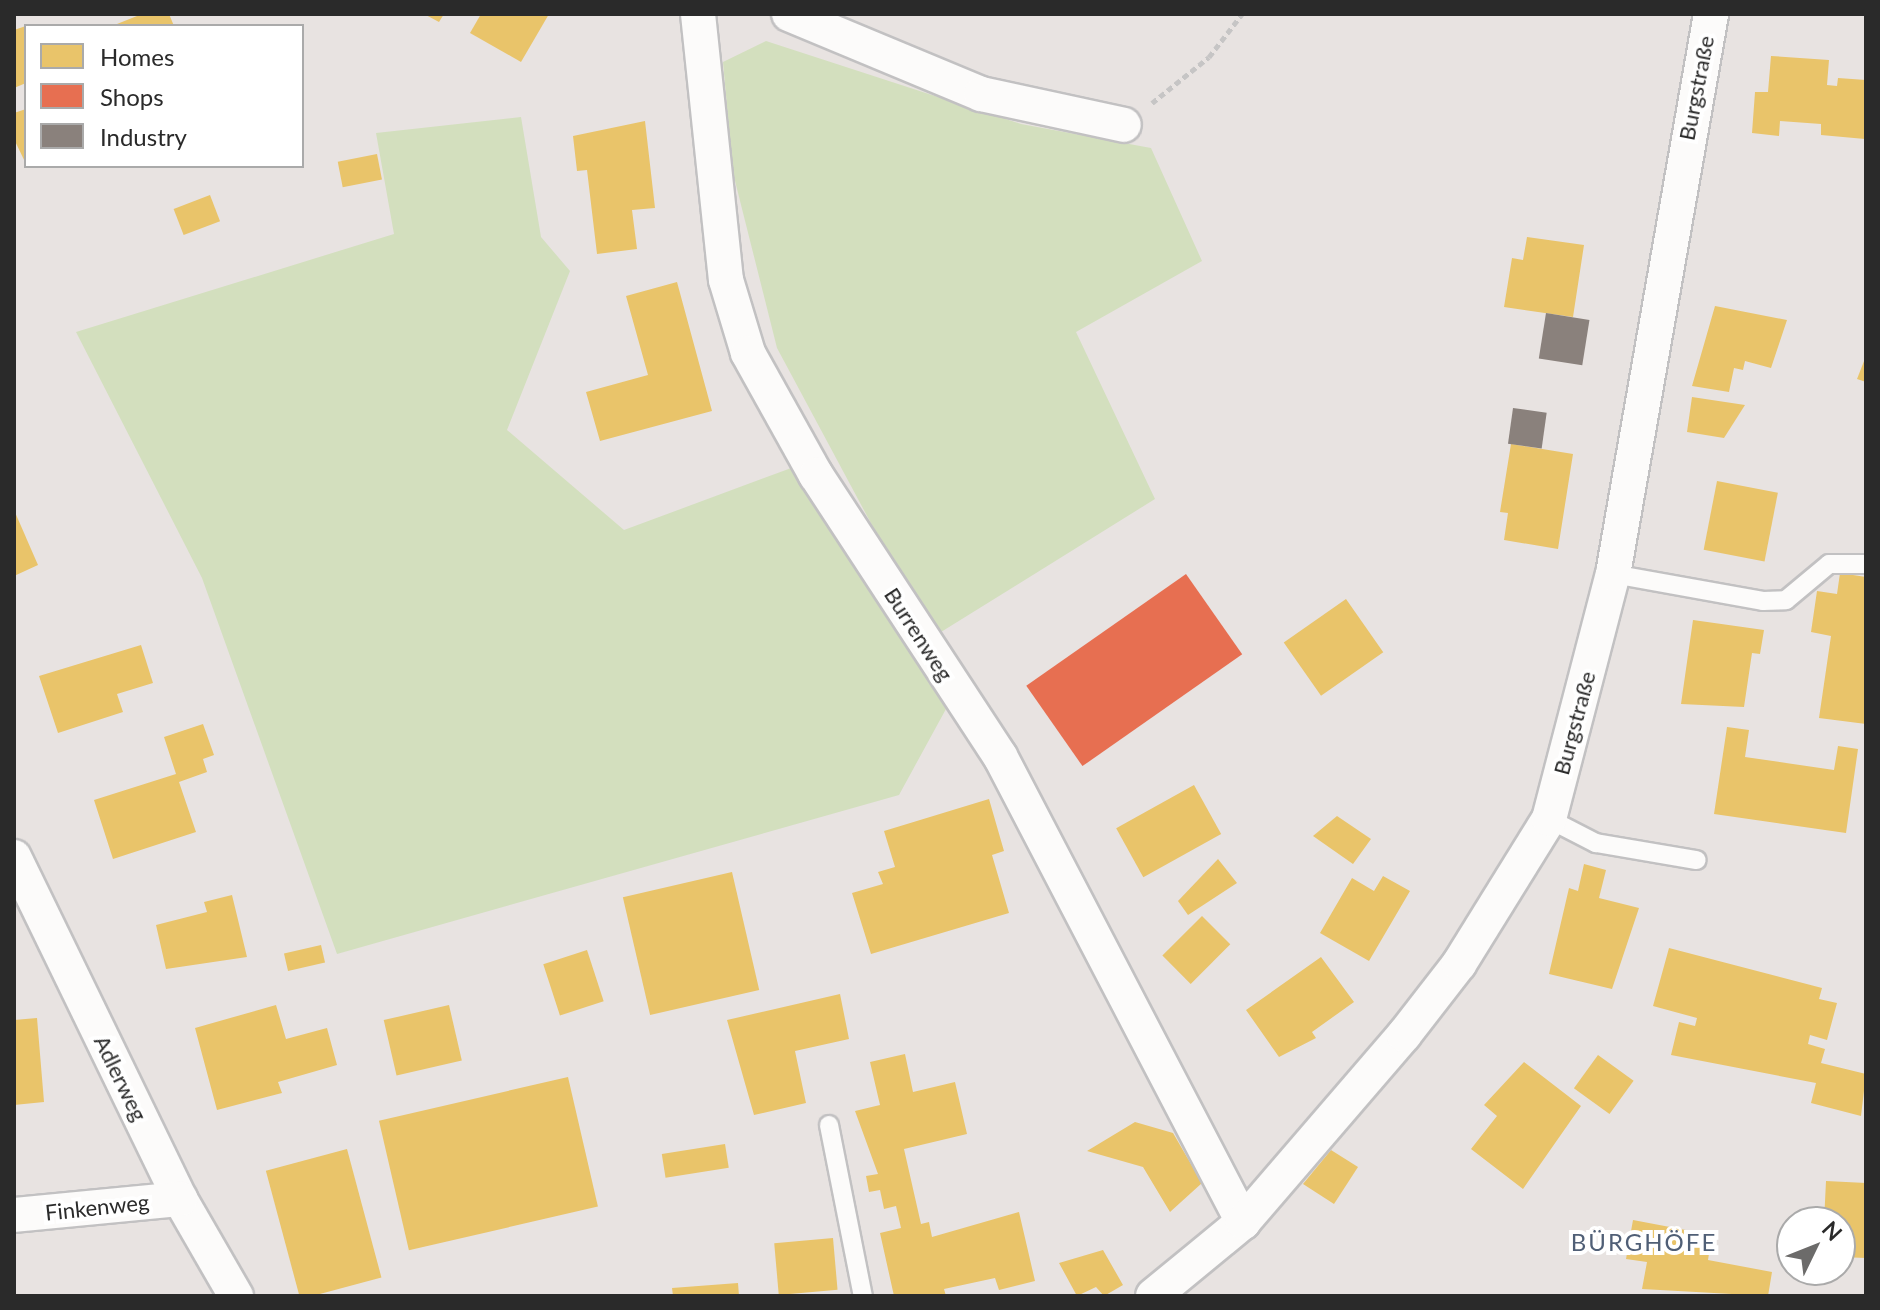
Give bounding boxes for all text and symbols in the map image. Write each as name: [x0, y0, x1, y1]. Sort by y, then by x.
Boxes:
legend: [24, 24, 304, 168]
street label: Burgstraße: [1673, 33, 1719, 143]
text: Homes: [100, 42, 174, 71]
text: Shops: [100, 82, 164, 111]
text: Industry: [100, 122, 187, 151]
street label: Burrenweg: [879, 582, 959, 686]
street label: Burgstraße: [1548, 668, 1600, 778]
street label: Adlerweg: [89, 1031, 153, 1125]
street label: Finkenweg: [44, 1188, 150, 1226]
north arrow: [1776, 1206, 1856, 1286]
text: N: [1817, 1215, 1848, 1246]
district label: BÜRGHÖFE: [1571, 1228, 1717, 1256]

